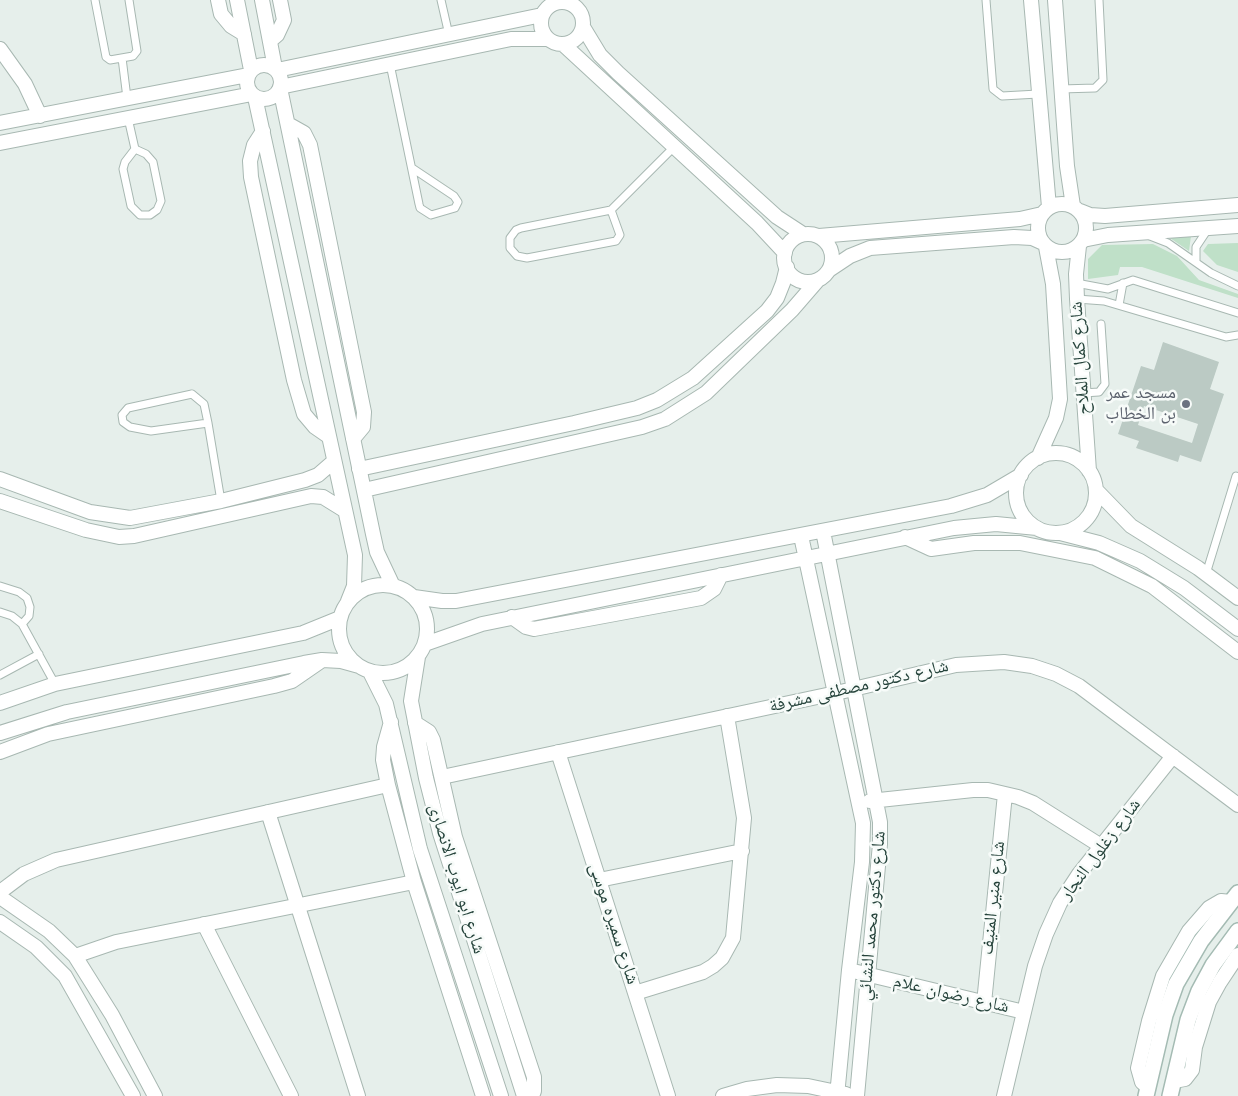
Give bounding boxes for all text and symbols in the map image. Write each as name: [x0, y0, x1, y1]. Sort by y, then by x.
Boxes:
street label: شارع كمال الملاح: [1066, 301, 1096, 415]
place label: مسجد عمر بن الخطاب: [1105, 383, 1176, 426]
marker: مسجد عمر بن الخطاب: [1180, 398, 1192, 410]
street label: شارع دكتور مصطفى مشرفة: [767, 656, 951, 718]
street label: شارع زغلول النجار: [1056, 795, 1146, 905]
street label: شارع ابو ايوب الانصارى: [423, 801, 489, 957]
street label: شارع دكتور محمد النشائي: [855, 830, 891, 1002]
street label: شارع منير المنيف: [977, 840, 1011, 956]
street label: شارع سميره موسى: [583, 861, 643, 987]
street label: شارع رضوان علام: [891, 971, 1011, 1019]

